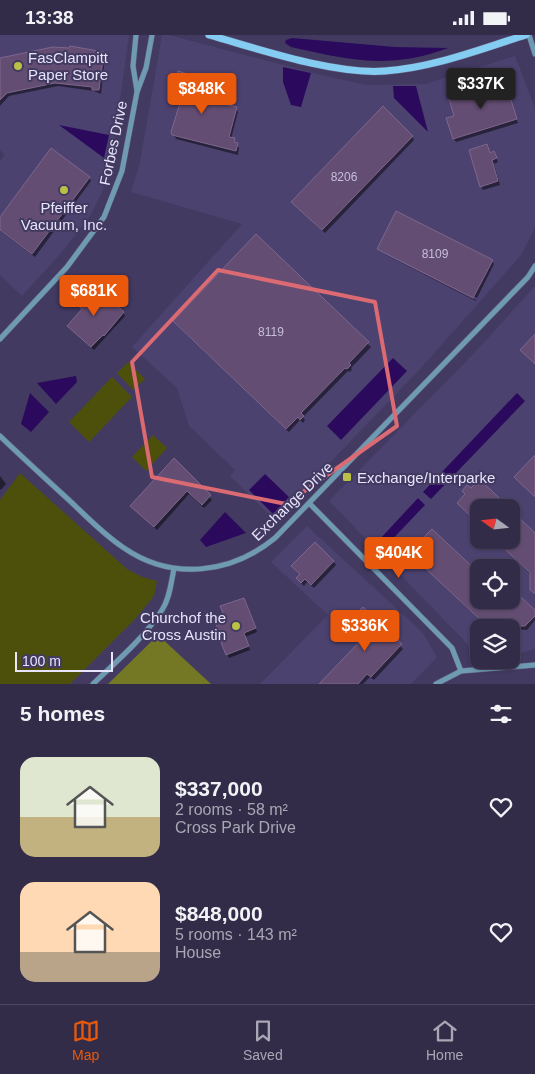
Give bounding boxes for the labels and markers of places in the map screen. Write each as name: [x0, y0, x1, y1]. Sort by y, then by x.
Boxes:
place label: FasClampitt Paper Store: [28, 49, 109, 83]
marker: FasClampitt Paper Store: [12, 60, 24, 72]
pin: $337K: [446, 67, 516, 110]
pin: $848K: [167, 73, 237, 115]
marker: Pfeiffer Vacuum, Inc.: [58, 184, 70, 196]
place label: Pfeiffer Vacuum, Inc.: [21, 199, 107, 233]
pin: $681K: [59, 275, 129, 317]
place label: Exchange/Interparke: [357, 469, 495, 486]
marker: Exchange/Interparke: [341, 471, 353, 483]
pin: $404K: [364, 537, 434, 579]
place label: Churchof the Cross Austin: [140, 609, 226, 643]
pin: $336K: [330, 609, 400, 652]
marker: Churchof the Cross Austin: [230, 620, 242, 632]

